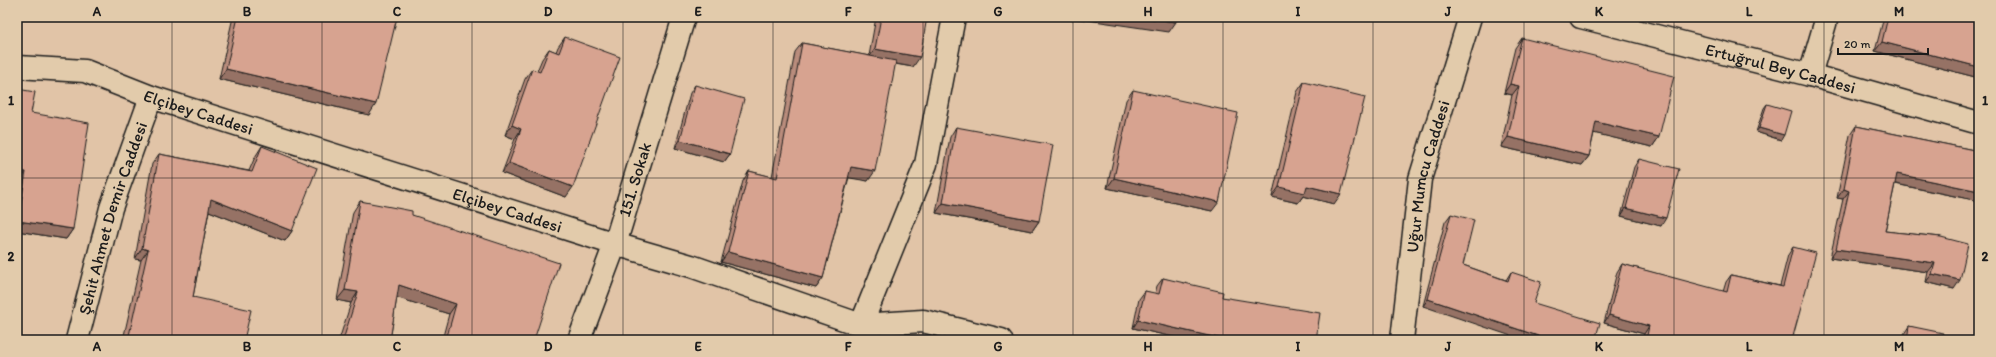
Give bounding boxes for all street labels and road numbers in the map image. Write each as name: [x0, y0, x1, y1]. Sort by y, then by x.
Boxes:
street label: Ertuğrul Bey Caddesi: [1703, 39, 1858, 97]
street label: Elçibey Caddesi: [141, 85, 256, 139]
street label: Uğur Mumcu Caddesi: [1402, 98, 1454, 254]
street label: Şehit Ahmet Demir Caddesi: [74, 119, 151, 317]
street label: 151. Sokak: [614, 139, 655, 219]
street label: Elçibey Caddesi: [450, 183, 565, 237]

